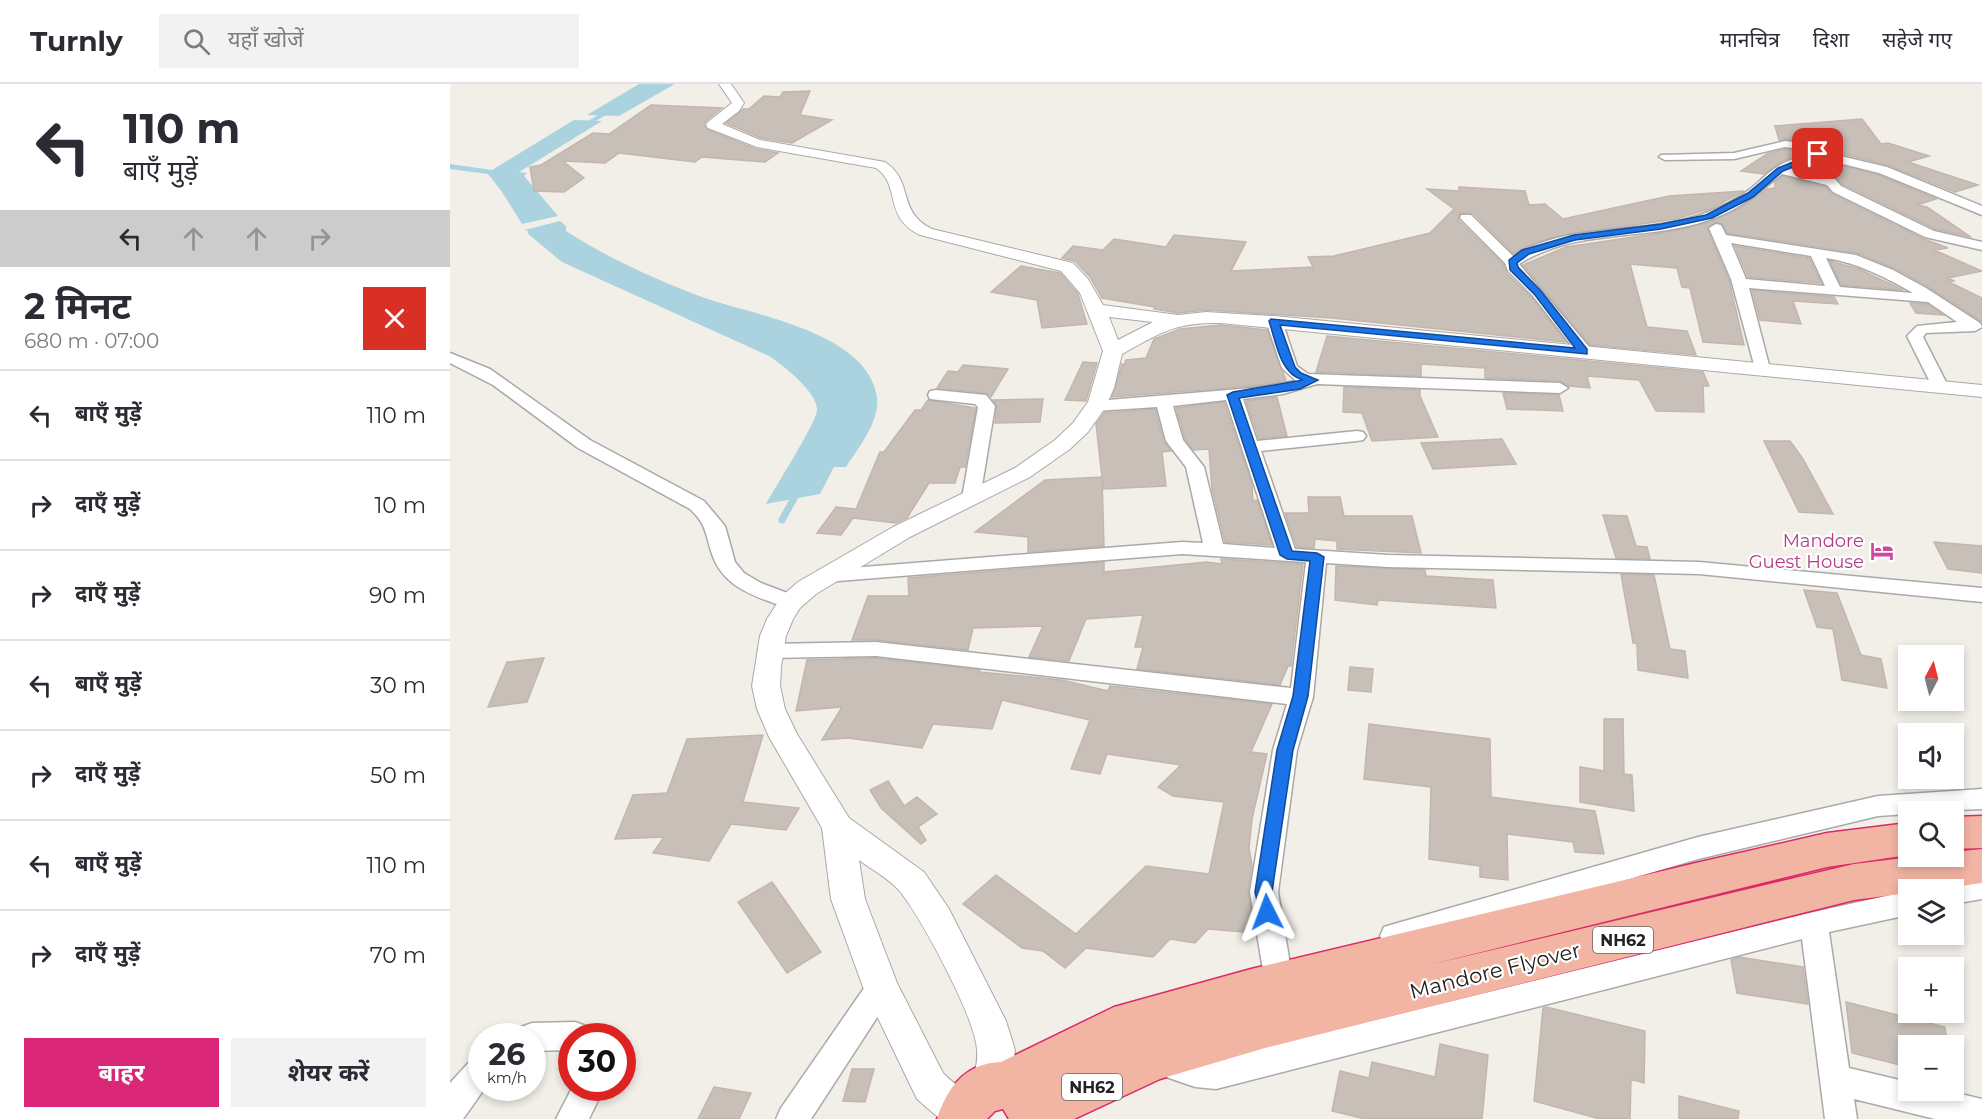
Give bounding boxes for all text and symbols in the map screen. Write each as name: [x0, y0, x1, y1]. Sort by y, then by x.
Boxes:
search box: [159, 14, 579, 68]
text: Turnly: [30, 24, 123, 58]
icon: search: [180, 25, 213, 58]
text: यहाँ खोजें: [228, 26, 304, 53]
text: मानचित्र: [1720, 27, 1780, 52]
text: दिशा: [1813, 27, 1849, 52]
text: सहेजे गए: [1882, 27, 1952, 52]
text: 110 m: [123, 102, 240, 154]
icon: left: [24, 108, 102, 186]
pin: [1792, 128, 1843, 179]
icon: arrive: [1801, 137, 1834, 170]
text: बाएँ मुड़ें: [123, 154, 198, 187]
icon: left: [114, 222, 147, 255]
icon: ahead: [177, 222, 210, 255]
icon: ahead: [240, 222, 273, 255]
icon: right: [303, 222, 336, 255]
text: 2 मिनट: [24, 284, 131, 328]
button: close: [363, 287, 426, 350]
text: 680 m · 07:00: [24, 329, 159, 353]
icon: left: [24, 399, 57, 432]
text: बाएँ मुड़ें: [75, 400, 142, 427]
text: 110 m: [366, 402, 426, 429]
icon: right: [24, 489, 57, 522]
text: दाएँ मुड़ें: [75, 490, 140, 517]
text: 10 m: [374, 492, 426, 519]
place label: Mandore Guest House: [1749, 530, 1864, 573]
hotel icon: Mandore Guest House: [1869, 538, 1895, 564]
icon: right: [24, 579, 57, 612]
text: दाएँ मुड़ें: [75, 580, 140, 607]
text: 90 m: [369, 582, 426, 609]
north arrow: [1898, 645, 1964, 711]
map controls: [1898, 645, 1964, 1101]
icon: left: [24, 669, 57, 702]
text: बाएँ मुड़ें: [75, 670, 142, 697]
text: 30 m: [370, 672, 426, 699]
button: sound: [1898, 723, 1964, 789]
icon: right: [24, 759, 57, 792]
text: दाएँ मुड़ें: [75, 760, 140, 787]
text: 50 m: [370, 762, 426, 789]
button: search: [1898, 801, 1964, 867]
icon: left: [24, 849, 57, 882]
text: बाएँ मुड़ें: [75, 850, 142, 877]
text: 110 m: [366, 852, 426, 879]
button: layers: [1898, 879, 1964, 945]
position arrow: [1235, 880, 1299, 944]
road number: NH62: [1593, 927, 1653, 953]
street label: Mandore Flyover: [1407, 937, 1583, 1004]
icon: right: [24, 939, 57, 972]
text: दाएँ मुड़ें: [75, 940, 140, 967]
text: 70 m: [370, 942, 426, 969]
button: +: [1898, 957, 1964, 1023]
speed limit sign: 30: [558, 1023, 636, 1101]
button: −: [1898, 1035, 1964, 1101]
text: 26: [489, 1036, 525, 1073]
button: बाहर: [24, 1038, 219, 1107]
button: शेयर करें: [231, 1038, 426, 1107]
text: km/h: [487, 1068, 527, 1087]
road number: NH62: [1062, 1074, 1122, 1100]

